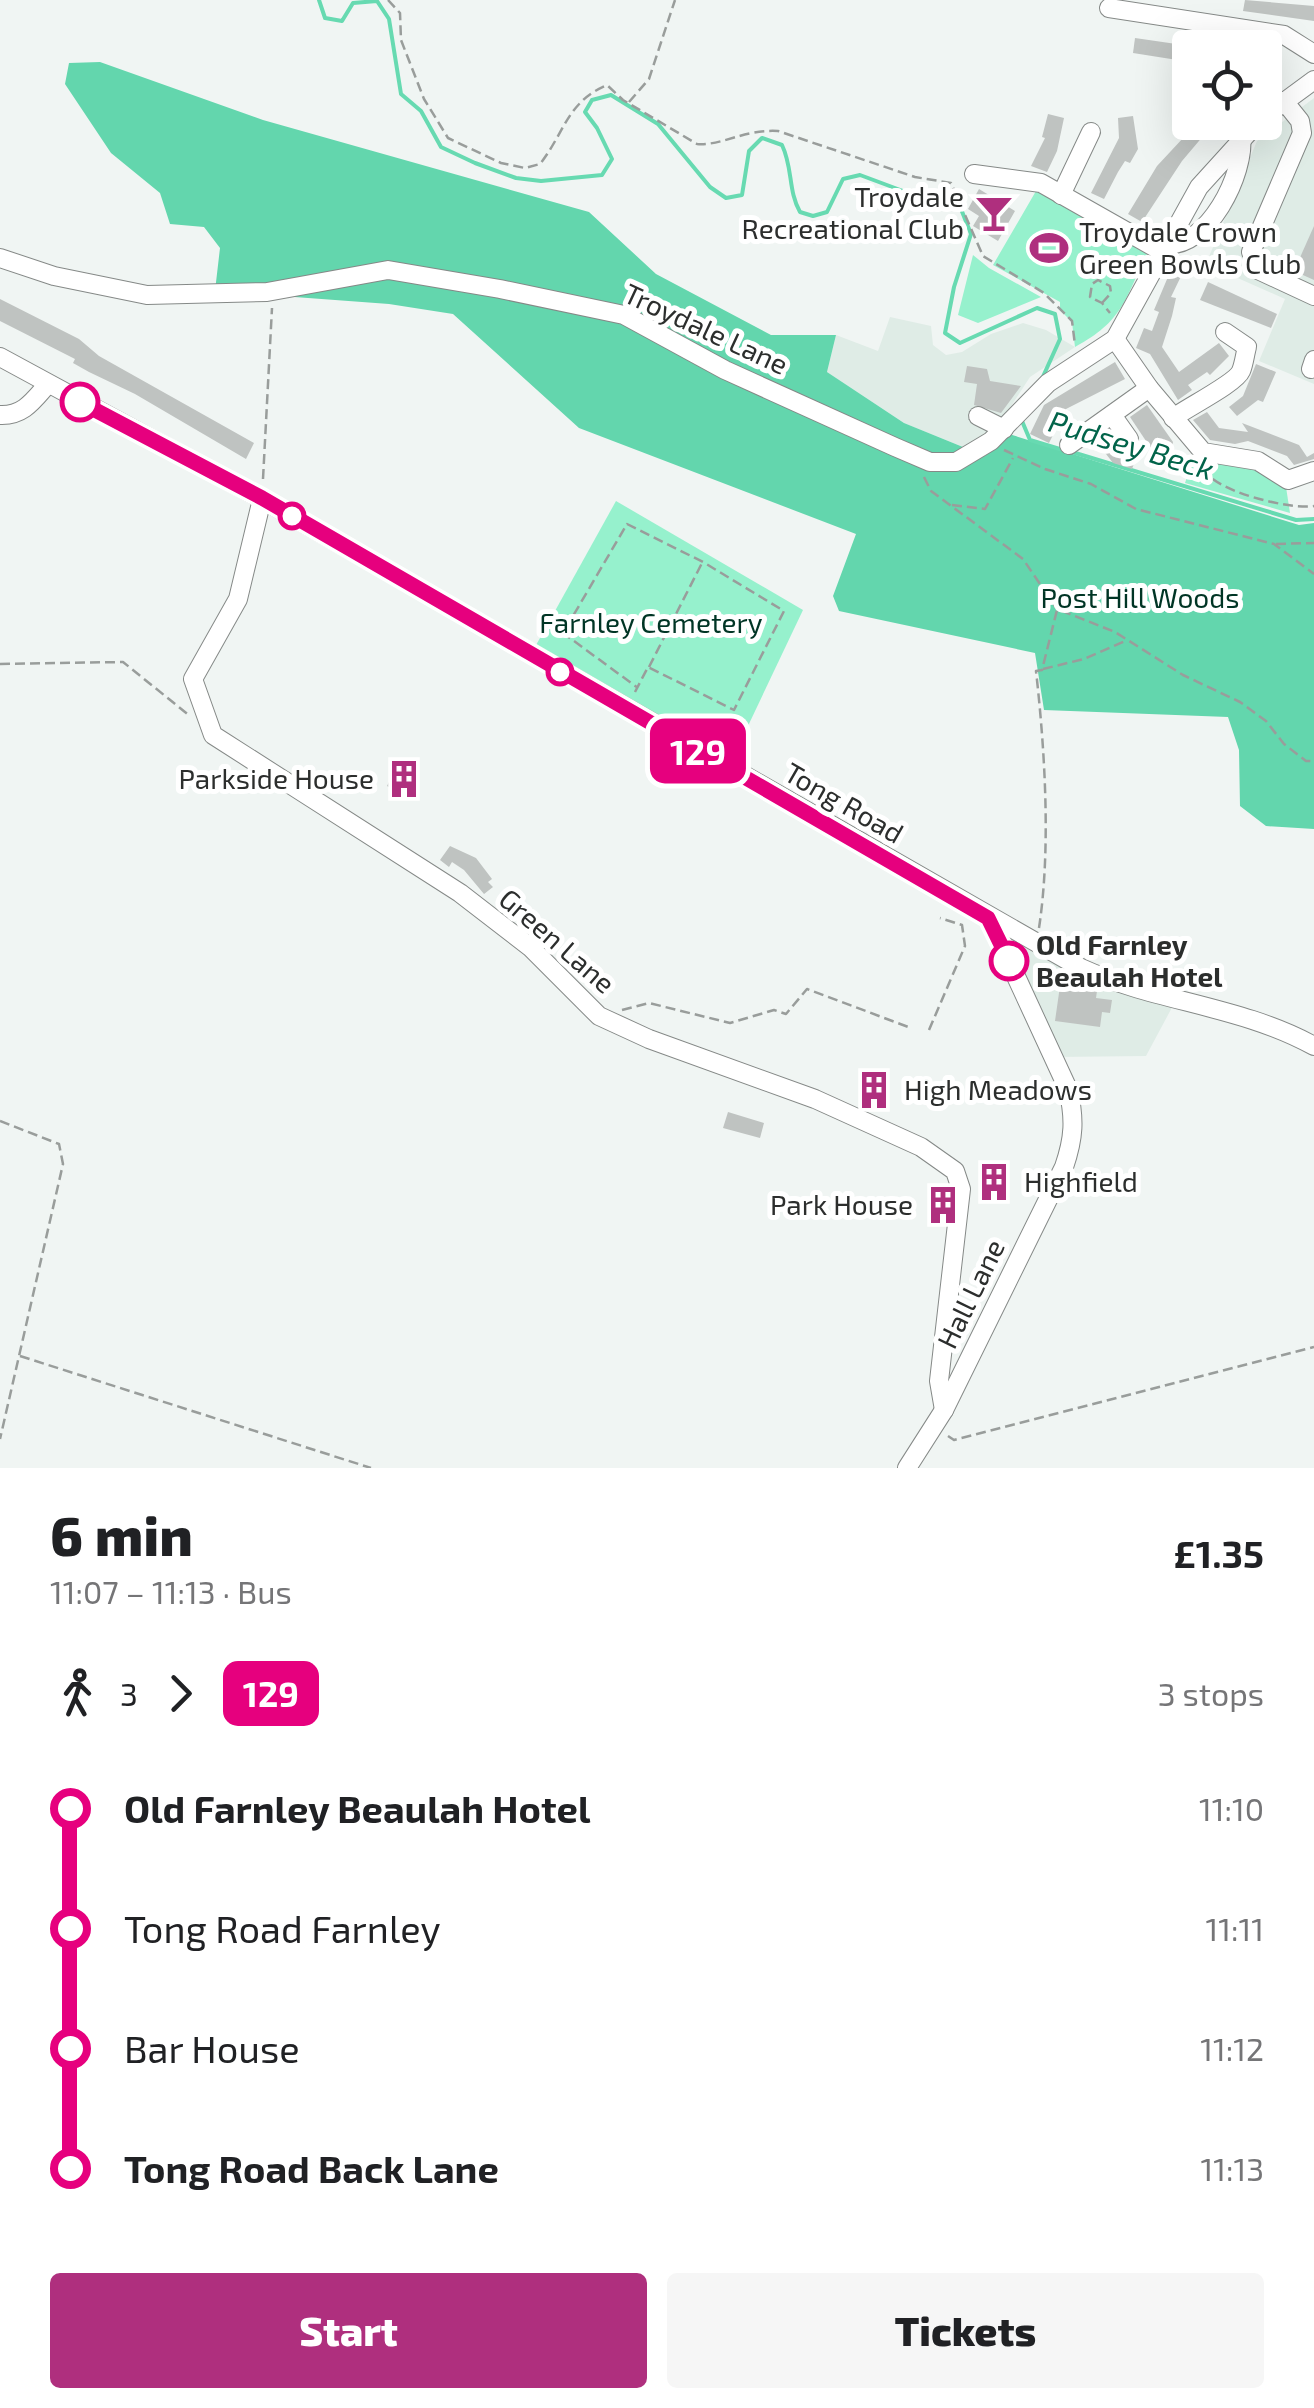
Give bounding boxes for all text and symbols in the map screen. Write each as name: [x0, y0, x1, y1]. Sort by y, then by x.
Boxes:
map controls: [1172, 30, 1282, 140]
button: locate: [1172, 30, 1282, 140]
place label: Troydale Recreational Club: [742, 179, 964, 245]
bar icon: Troydale Recreational Club: [973, 192, 1015, 234]
place label: Troydale Crown Green Bowls Club: [1079, 214, 1301, 280]
sports icon: Troydale Crown Green Bowls Club: [1028, 227, 1070, 269]
street label: Troydale Lane: [619, 275, 794, 381]
unlabelled marker: [61, 383, 99, 421]
water label: Pudsey Beck: [1044, 402, 1218, 487]
unlabelled marker: [279, 503, 305, 529]
park label: Post Hill Woods: [1041, 580, 1239, 614]
park label: Farnley Cemetery: [539, 605, 763, 639]
unlabelled marker: [547, 659, 573, 685]
line badge: 129: [640, 718, 756, 784]
text: 129: [670, 730, 726, 772]
street label: Tong Road: [779, 754, 910, 850]
building icon: Parkside House: [383, 758, 425, 800]
place label: Parkside House: [178, 761, 374, 795]
street label: Green Lane: [493, 881, 622, 1000]
place label: Old Farnley Beaulah Hotel: [1036, 927, 1223, 993]
marker: Old Farnley Beaulah Hotel: [990, 942, 1028, 980]
building icon: High Meadows: [853, 1069, 895, 1111]
place label: High Meadows: [904, 1072, 1092, 1106]
building icon: Highfield: [973, 1161, 1015, 1203]
place label: Highfield: [1024, 1164, 1138, 1198]
building icon: Park House: [922, 1184, 964, 1226]
place label: Park House: [770, 1187, 913, 1221]
street label: Hall Lane: [929, 1233, 1011, 1354]
text: 6 min: [50, 1501, 193, 1567]
text: £1.35: [1174, 1530, 1264, 1576]
text: 11:07 – 11:13 · Bus: [50, 1572, 292, 1610]
icon: walk: [50, 1666, 105, 1721]
icon: forward: [153, 1666, 208, 1721]
text: 129: [243, 1672, 299, 1714]
text: 3: [120, 1674, 138, 1712]
text: 3 stops: [1158, 1674, 1264, 1712]
text: Old Farnley Beaulah Hotel: [124, 1785, 590, 1831]
text: 11:10: [1199, 1789, 1264, 1827]
text: Tong Road Farnley: [124, 1905, 441, 1951]
text: 11:11: [1206, 1909, 1264, 1947]
text: Bar House: [124, 2025, 300, 2071]
text: 11:12: [1200, 2029, 1264, 2067]
text: Tong Road Back Lane: [124, 2145, 499, 2191]
text: 11:13: [1200, 2149, 1264, 2187]
button: Start: [50, 2273, 647, 2388]
button: Tickets: [667, 2273, 1264, 2388]

